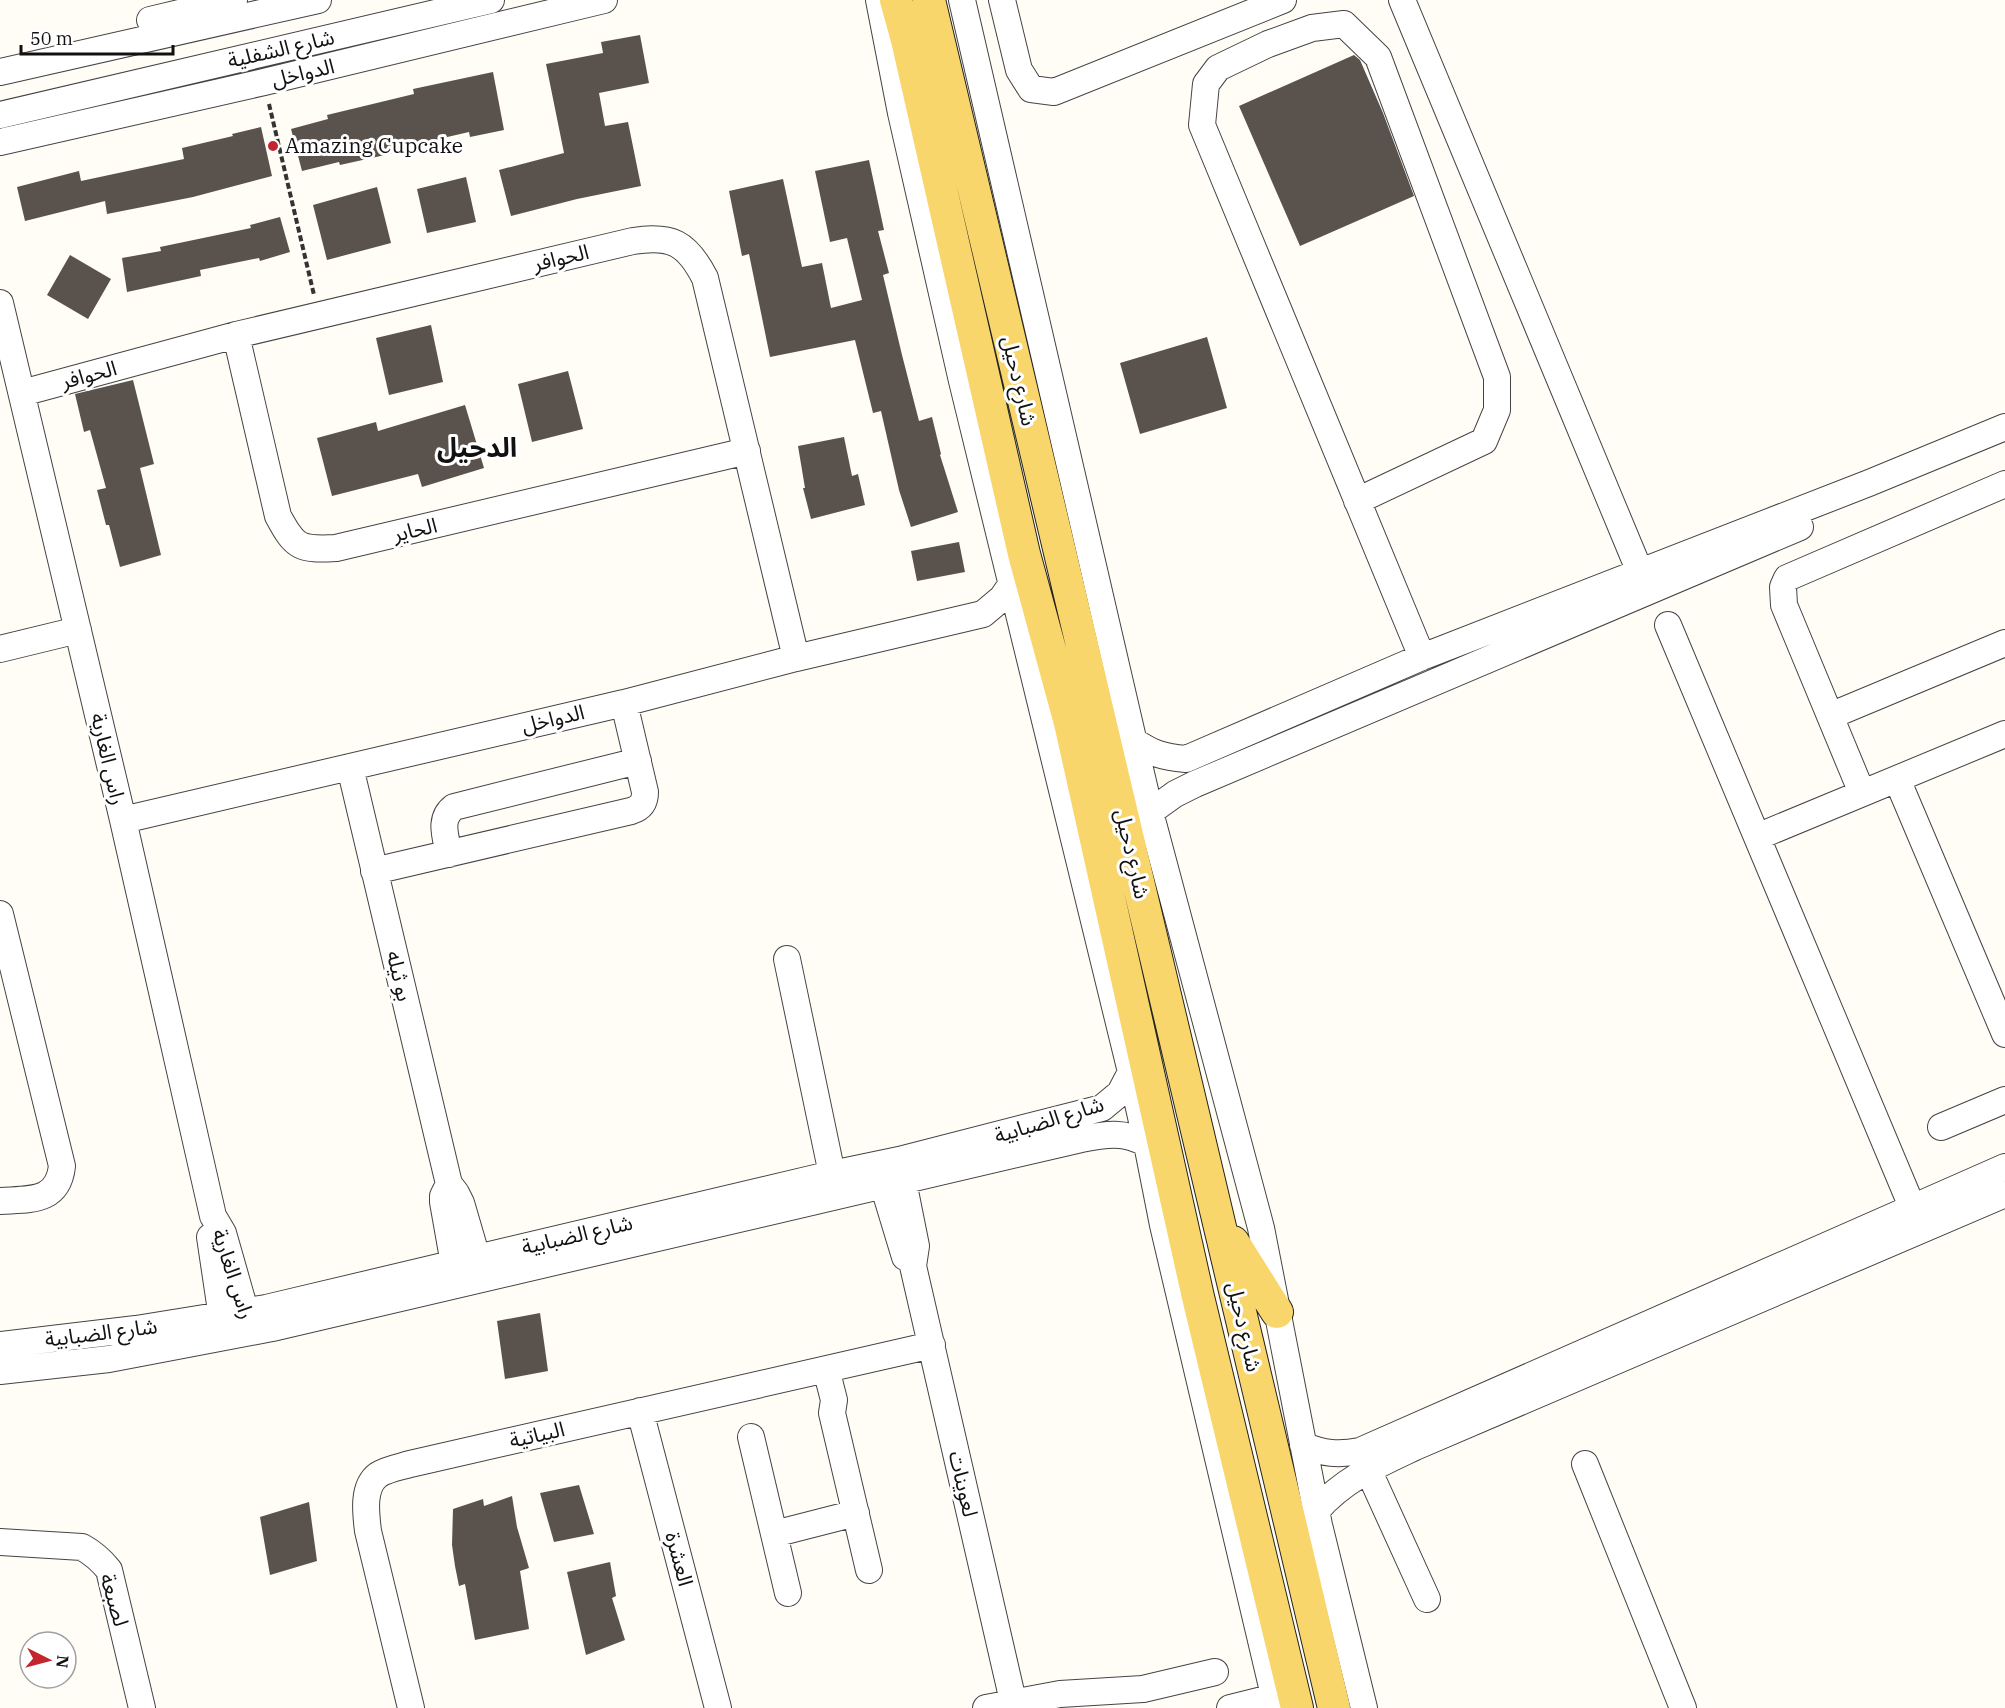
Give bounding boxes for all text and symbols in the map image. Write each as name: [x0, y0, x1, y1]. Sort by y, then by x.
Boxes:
scale bar: [21, 18, 172, 56]
street label: شارع الشفلية: [225, 22, 337, 76]
text: 50 m: [30, 27, 73, 50]
street label: الدواخل: [269, 51, 337, 93]
place label: Amazing Cupcake: [285, 131, 463, 159]
marker: Amazing Cupcake: [266, 139, 280, 153]
street label: الحوافر: [529, 237, 591, 277]
street label: شارع دحيل: [994, 333, 1044, 429]
street label: الحوافر: [57, 353, 120, 395]
district label: الدحيل: [437, 429, 517, 464]
street label: الحاير: [389, 510, 440, 548]
street label: الدواخل: [519, 697, 587, 739]
street label: راس الغارية: [85, 710, 133, 807]
street label: شارع دحيل: [1107, 806, 1157, 902]
street label: بو ثيله: [381, 948, 419, 1004]
street label: شارع الضبابية: [990, 1089, 1108, 1151]
street label: شارع الضبابية: [518, 1208, 636, 1262]
street label: راس الغارية: [206, 1225, 262, 1322]
street label: شارع دحيل: [1219, 1279, 1269, 1375]
street label: شارع الضبابية: [43, 1311, 159, 1355]
street label: البياتية: [506, 1414, 567, 1454]
street label: لعوينات: [943, 1448, 985, 1519]
street label: العشرة: [659, 1528, 701, 1589]
street label: لصبعة: [94, 1570, 136, 1629]
north arrow: [18, 1630, 78, 1690]
text: N: [52, 1654, 74, 1669]

